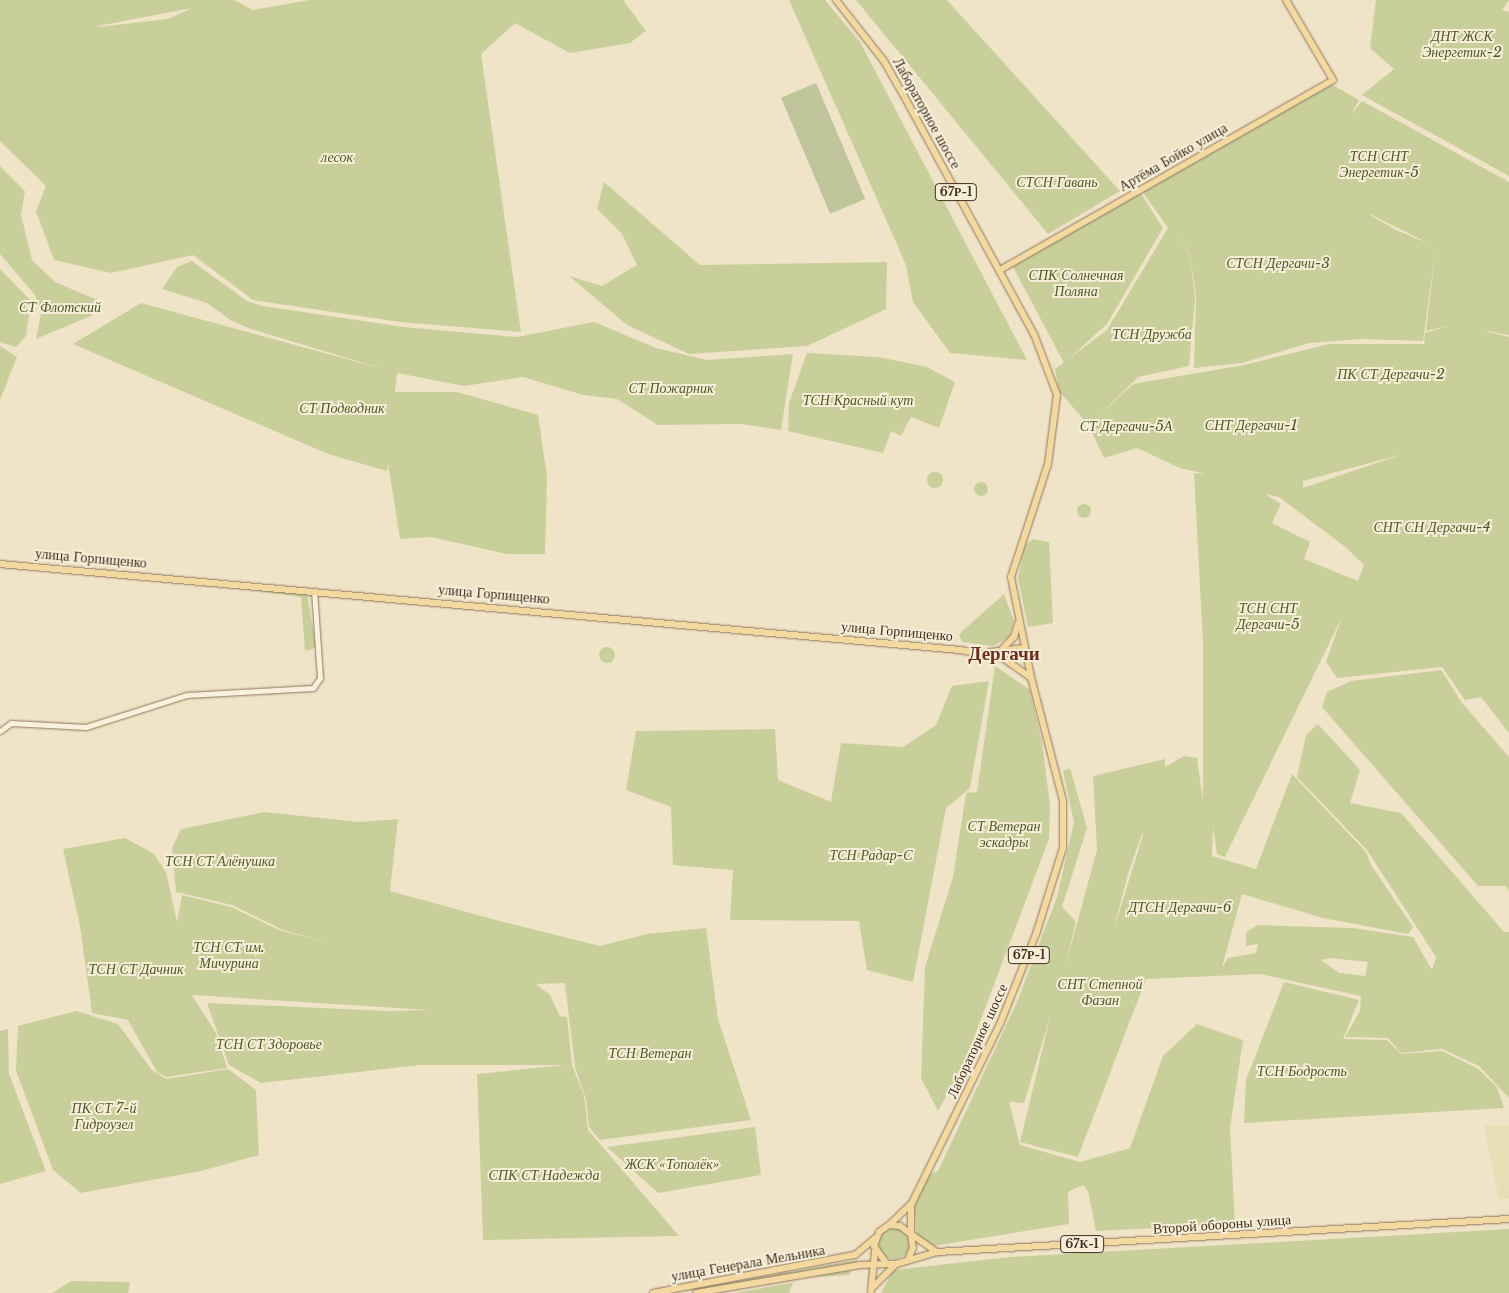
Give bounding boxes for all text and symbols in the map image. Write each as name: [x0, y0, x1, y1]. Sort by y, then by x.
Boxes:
park label: ДНТ ЖСК Энергетик-2: [1422, 28, 1502, 60]
street label: Лабораторное шоссе: [889, 55, 965, 171]
street label: Артёма Бойко улица: [1116, 119, 1230, 195]
park label: ТСН СНТ Энергетик-5: [1339, 148, 1419, 180]
park label: лесок: [321, 149, 353, 165]
park label: СТСН Гавань: [1016, 174, 1098, 190]
road number: 67Р-1: [935, 182, 977, 202]
park label: СТСН Дергачи-3: [1226, 255, 1330, 271]
park label: СПК Солнечная Поляна: [1029, 267, 1123, 300]
park label: СТ Флотский: [19, 299, 101, 315]
park label: ТСН Дружба: [1112, 326, 1192, 342]
park label: ПК СТ Дергачи-2: [1337, 366, 1445, 382]
park label: СТ Пожарник: [628, 380, 714, 396]
park label: ТСН Красный кут: [803, 392, 913, 408]
park label: СТ Подводник: [299, 400, 385, 416]
park label: СНТ Дергачи-1: [1205, 417, 1297, 433]
park label: СТ Дергачи-5А: [1080, 418, 1172, 434]
park label: СНТ СН Дергачи-4: [1373, 519, 1491, 535]
street label: улица Горпищенко: [34, 545, 148, 571]
street label: улица Горпищенко: [437, 581, 551, 607]
park label: ТСН СНТ Дергачи-5: [1236, 600, 1300, 632]
street label: улица Горпищенко: [840, 618, 954, 644]
district label: Дергачи: [968, 643, 1040, 665]
park label: СТ Ветеран эскадры: [968, 818, 1040, 850]
park label: ТСН Радар-С: [829, 847, 913, 863]
park label: ТСН СТ Алёнушка: [165, 853, 275, 869]
park label: ДТСН Дергачи-6: [1128, 899, 1232, 915]
park label: ТСН СТ им. Мичурина: [193, 939, 265, 972]
road number: 67Р-1: [1008, 946, 1050, 964]
park label: ТСН СТ Дачник: [89, 961, 183, 977]
park label: СНТ Степной Фазан: [1058, 976, 1142, 1009]
street label: Лабораторное шоссе: [943, 981, 1011, 1101]
park label: ТСН СТ Здоровье: [216, 1036, 322, 1052]
park label: ТСН Ветеран: [609, 1045, 691, 1061]
park label: ТСН Бодрость: [1257, 1063, 1347, 1079]
park label: ПК СТ 7-й Гидроузел: [72, 1100, 136, 1132]
park label: ЖСК «Тополёк»: [625, 1156, 719, 1172]
park label: СПК СТ Надежда: [489, 1167, 599, 1183]
street label: Второй обороны улица: [1152, 1211, 1292, 1237]
road number: 67К-1: [1060, 1234, 1104, 1254]
street label: улица Генерала Мельника: [670, 1241, 826, 1285]

